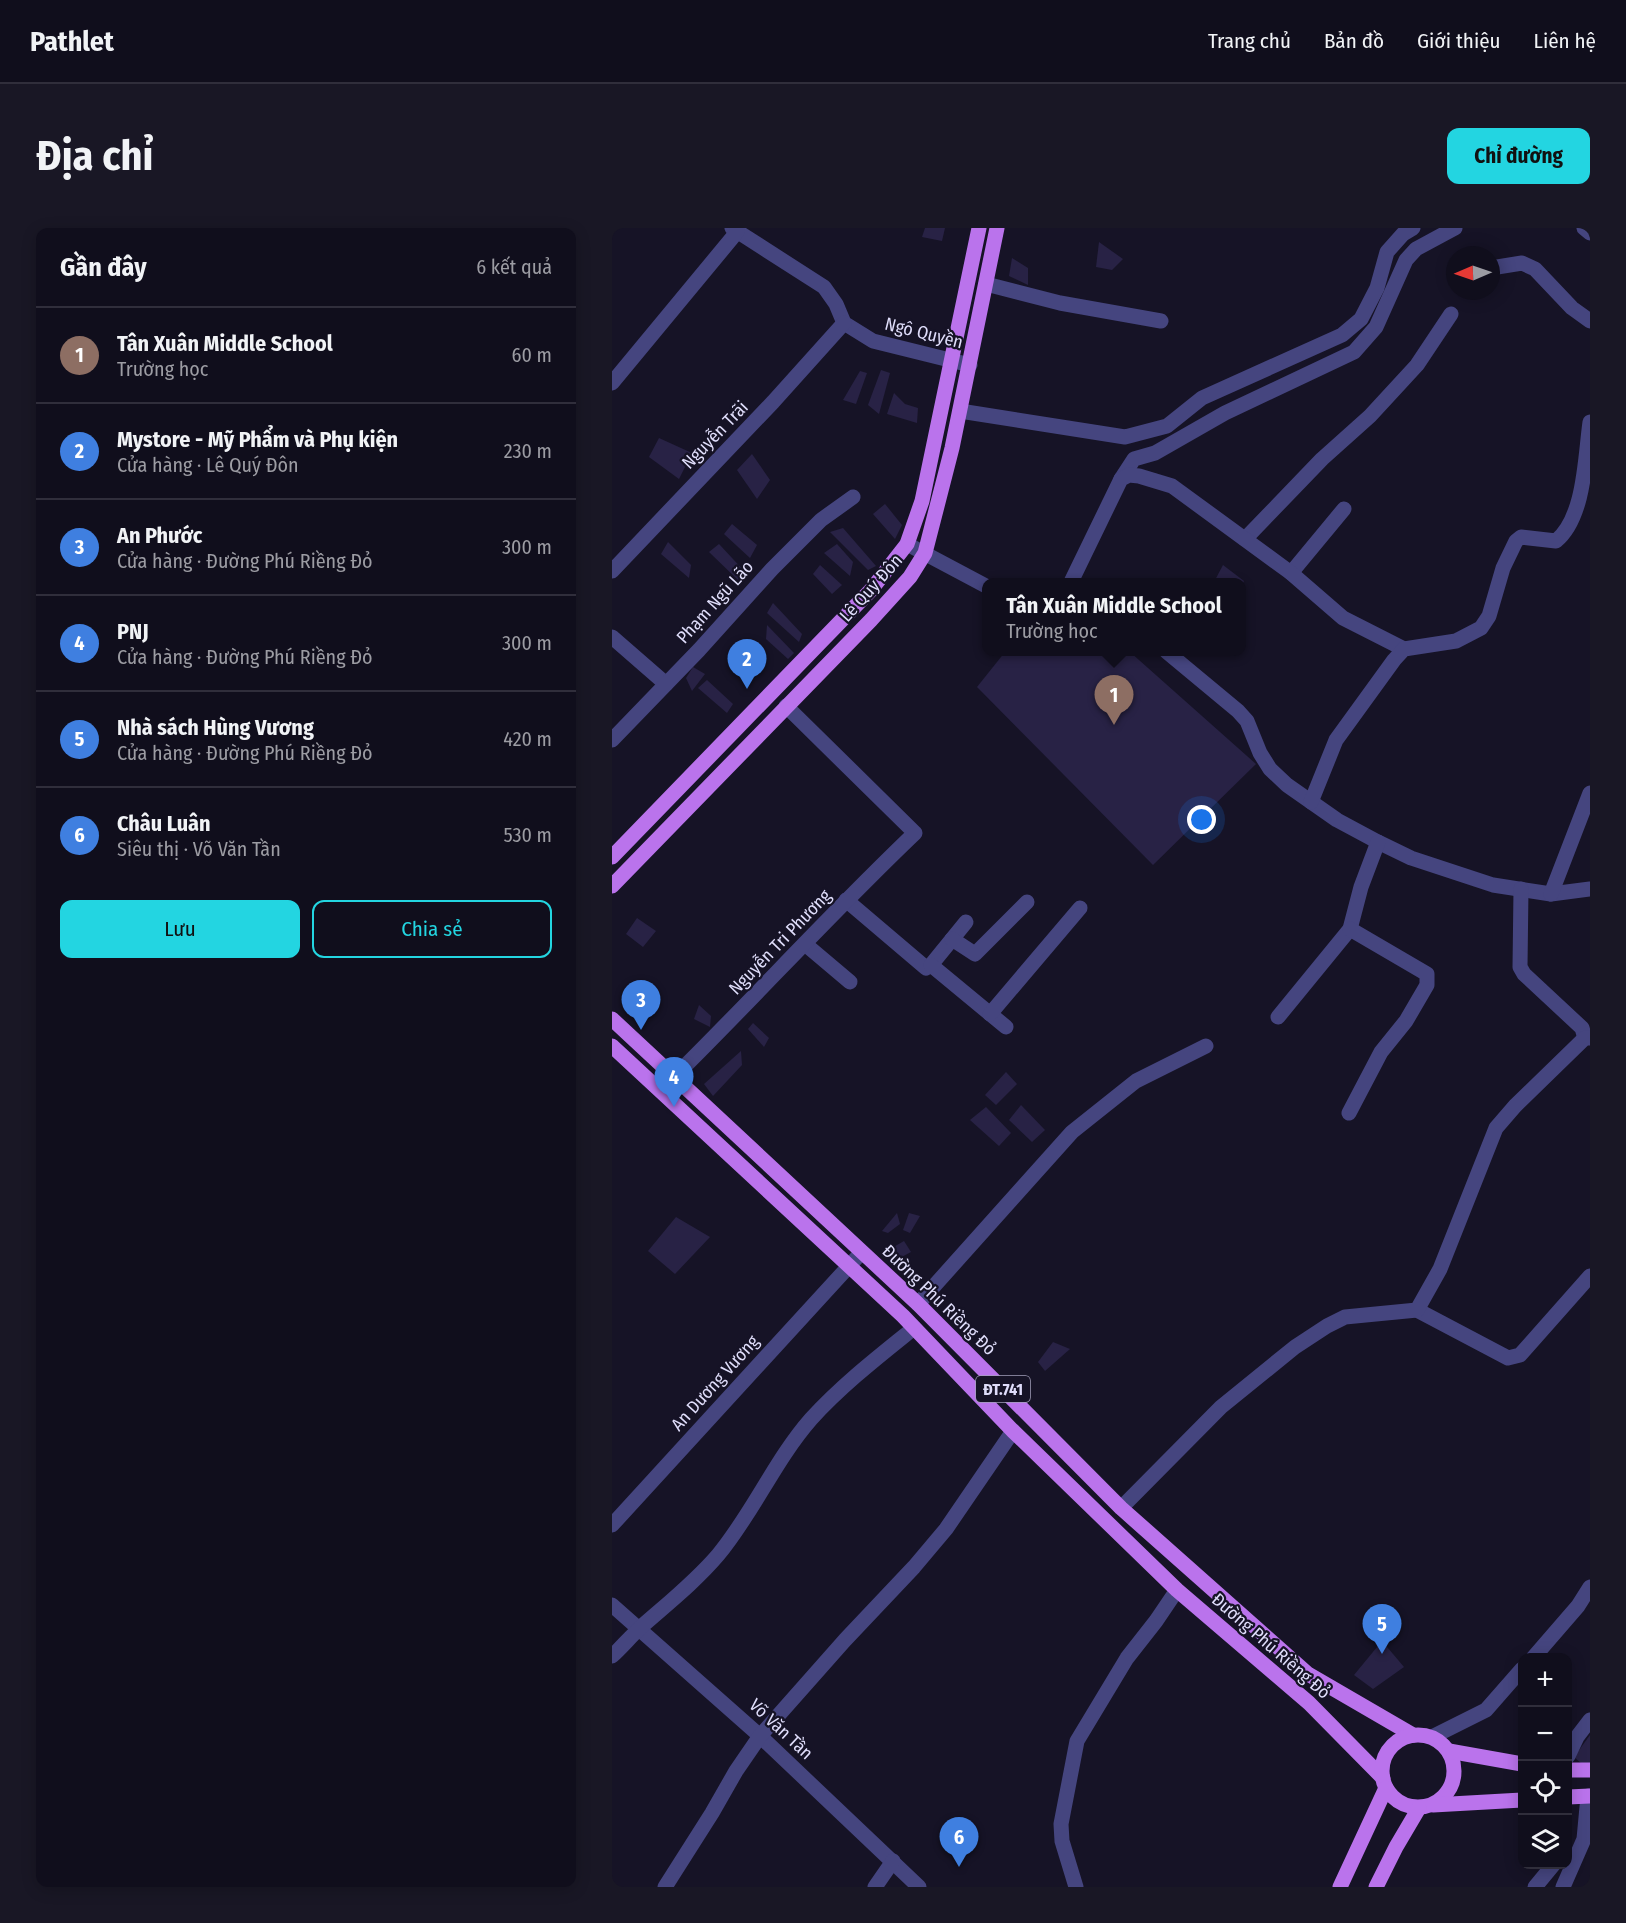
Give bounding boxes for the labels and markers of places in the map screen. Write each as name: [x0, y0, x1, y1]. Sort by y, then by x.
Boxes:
pin: 2: [728, 640, 766, 689]
pin: 1: [1094, 676, 1134, 725]
pin: 3: [621, 980, 660, 1030]
pin: 4: [654, 1058, 694, 1107]
pin: 5: [1362, 1604, 1402, 1654]
pin: 6: [940, 1818, 978, 1867]

